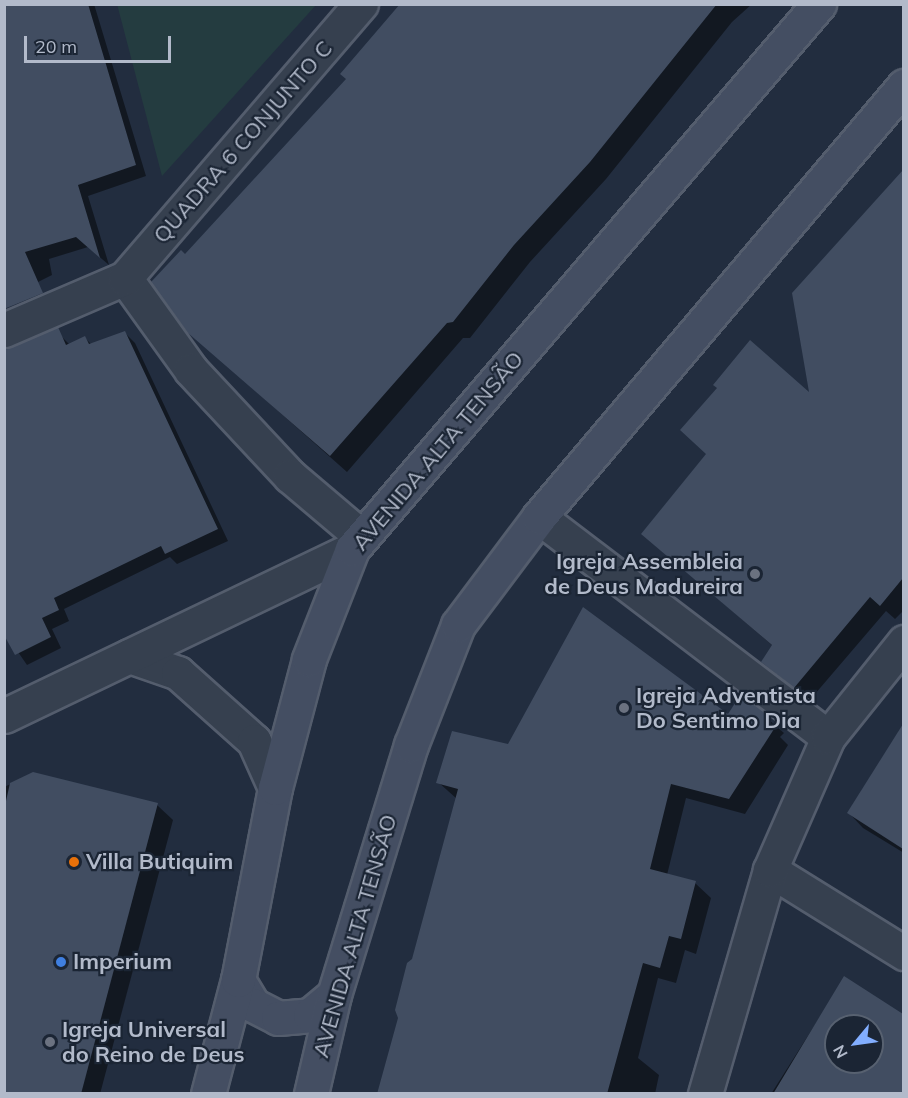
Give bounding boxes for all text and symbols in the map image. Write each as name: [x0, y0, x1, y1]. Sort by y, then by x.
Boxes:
scale bar: [27, 24, 174, 62]
text: 20 m: [35, 35, 77, 58]
street label: QUADRA 6 CONJUNTO C: [148, 36, 338, 248]
street label: AVENIDA ALTA TENSÃO: [347, 346, 529, 556]
place label: Igreja Assembleia de Deus Madureira: [544, 548, 743, 600]
marker: Igreja Assembleia de Deus Madureira: [748, 567, 762, 581]
place label: Igreja Adventista Do Sentimo Dia: [636, 682, 816, 734]
marker: Igreja Adventista Do Sentimo Dia: [617, 701, 631, 715]
street label: AVENIDA ALTA TENSÃO: [308, 811, 402, 1061]
place label: Villa Butiquim: [86, 849, 233, 875]
marker: Villa Butiquim: [67, 855, 81, 869]
place label: Imperium: [73, 949, 172, 975]
marker: Imperium: [54, 955, 68, 969]
north arrow: [824, 1014, 884, 1074]
place label: Igreja Universal do Reino de Deus: [62, 1016, 245, 1068]
marker: Igreja Universal do Reino de Deus: [43, 1035, 57, 1049]
text: N: [828, 1042, 852, 1062]

